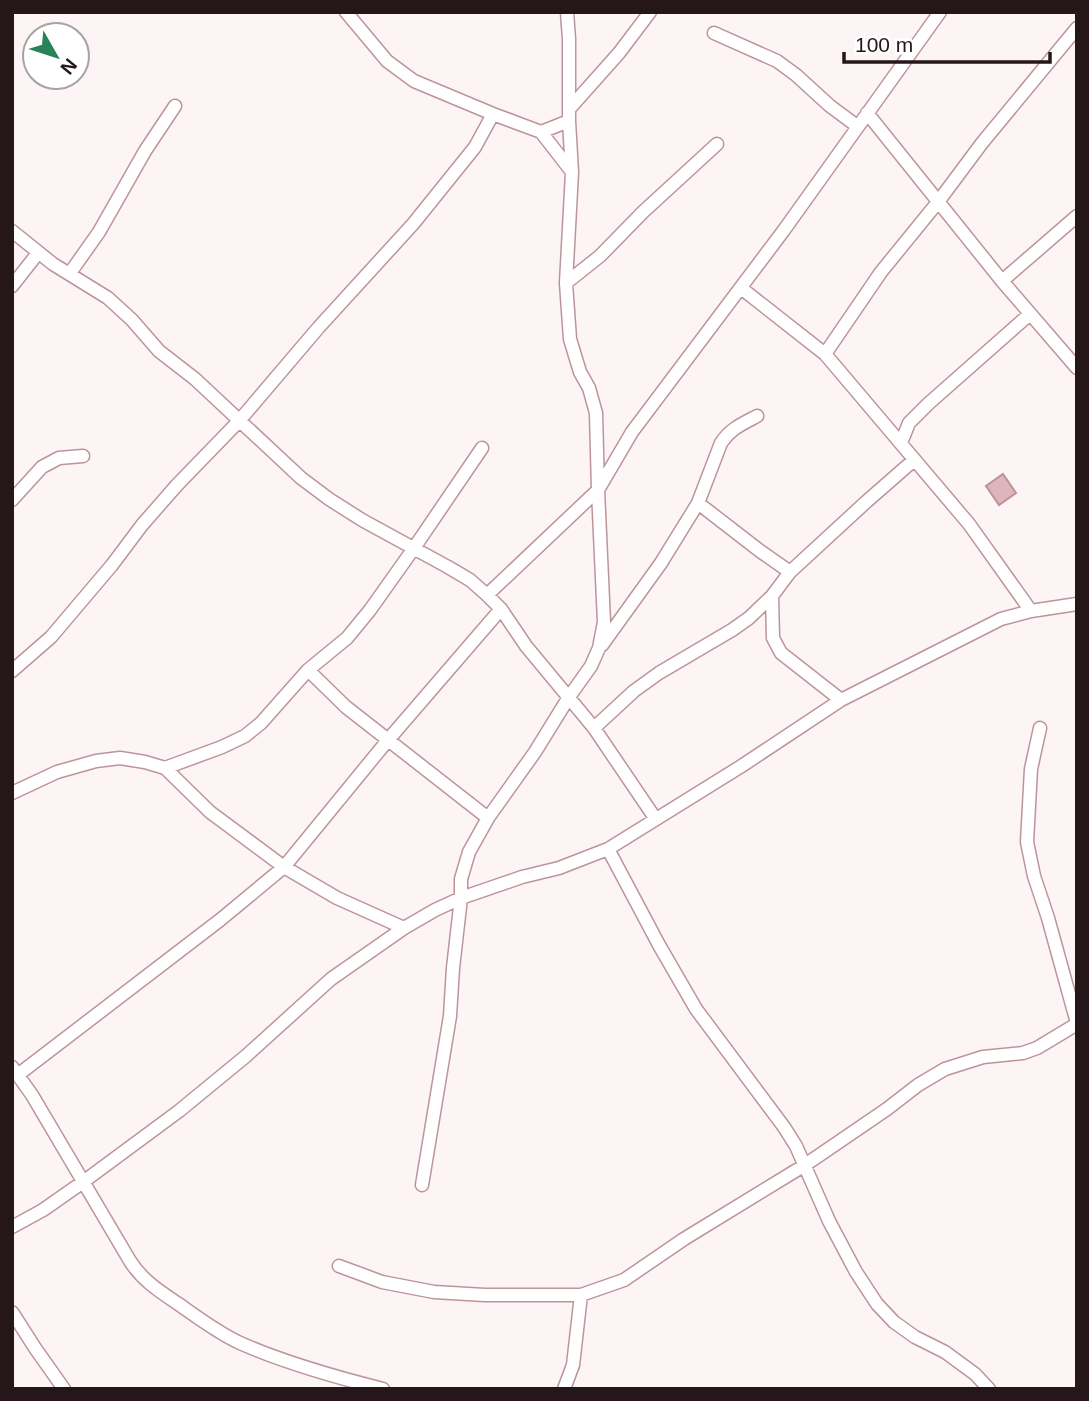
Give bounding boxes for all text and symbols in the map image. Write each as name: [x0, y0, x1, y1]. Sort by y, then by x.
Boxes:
north arrow: [21, 21, 91, 91]
scale bar: [844, 21, 1050, 65]
text: 100 m: [855, 33, 913, 56]
text: N: [56, 54, 81, 78]

